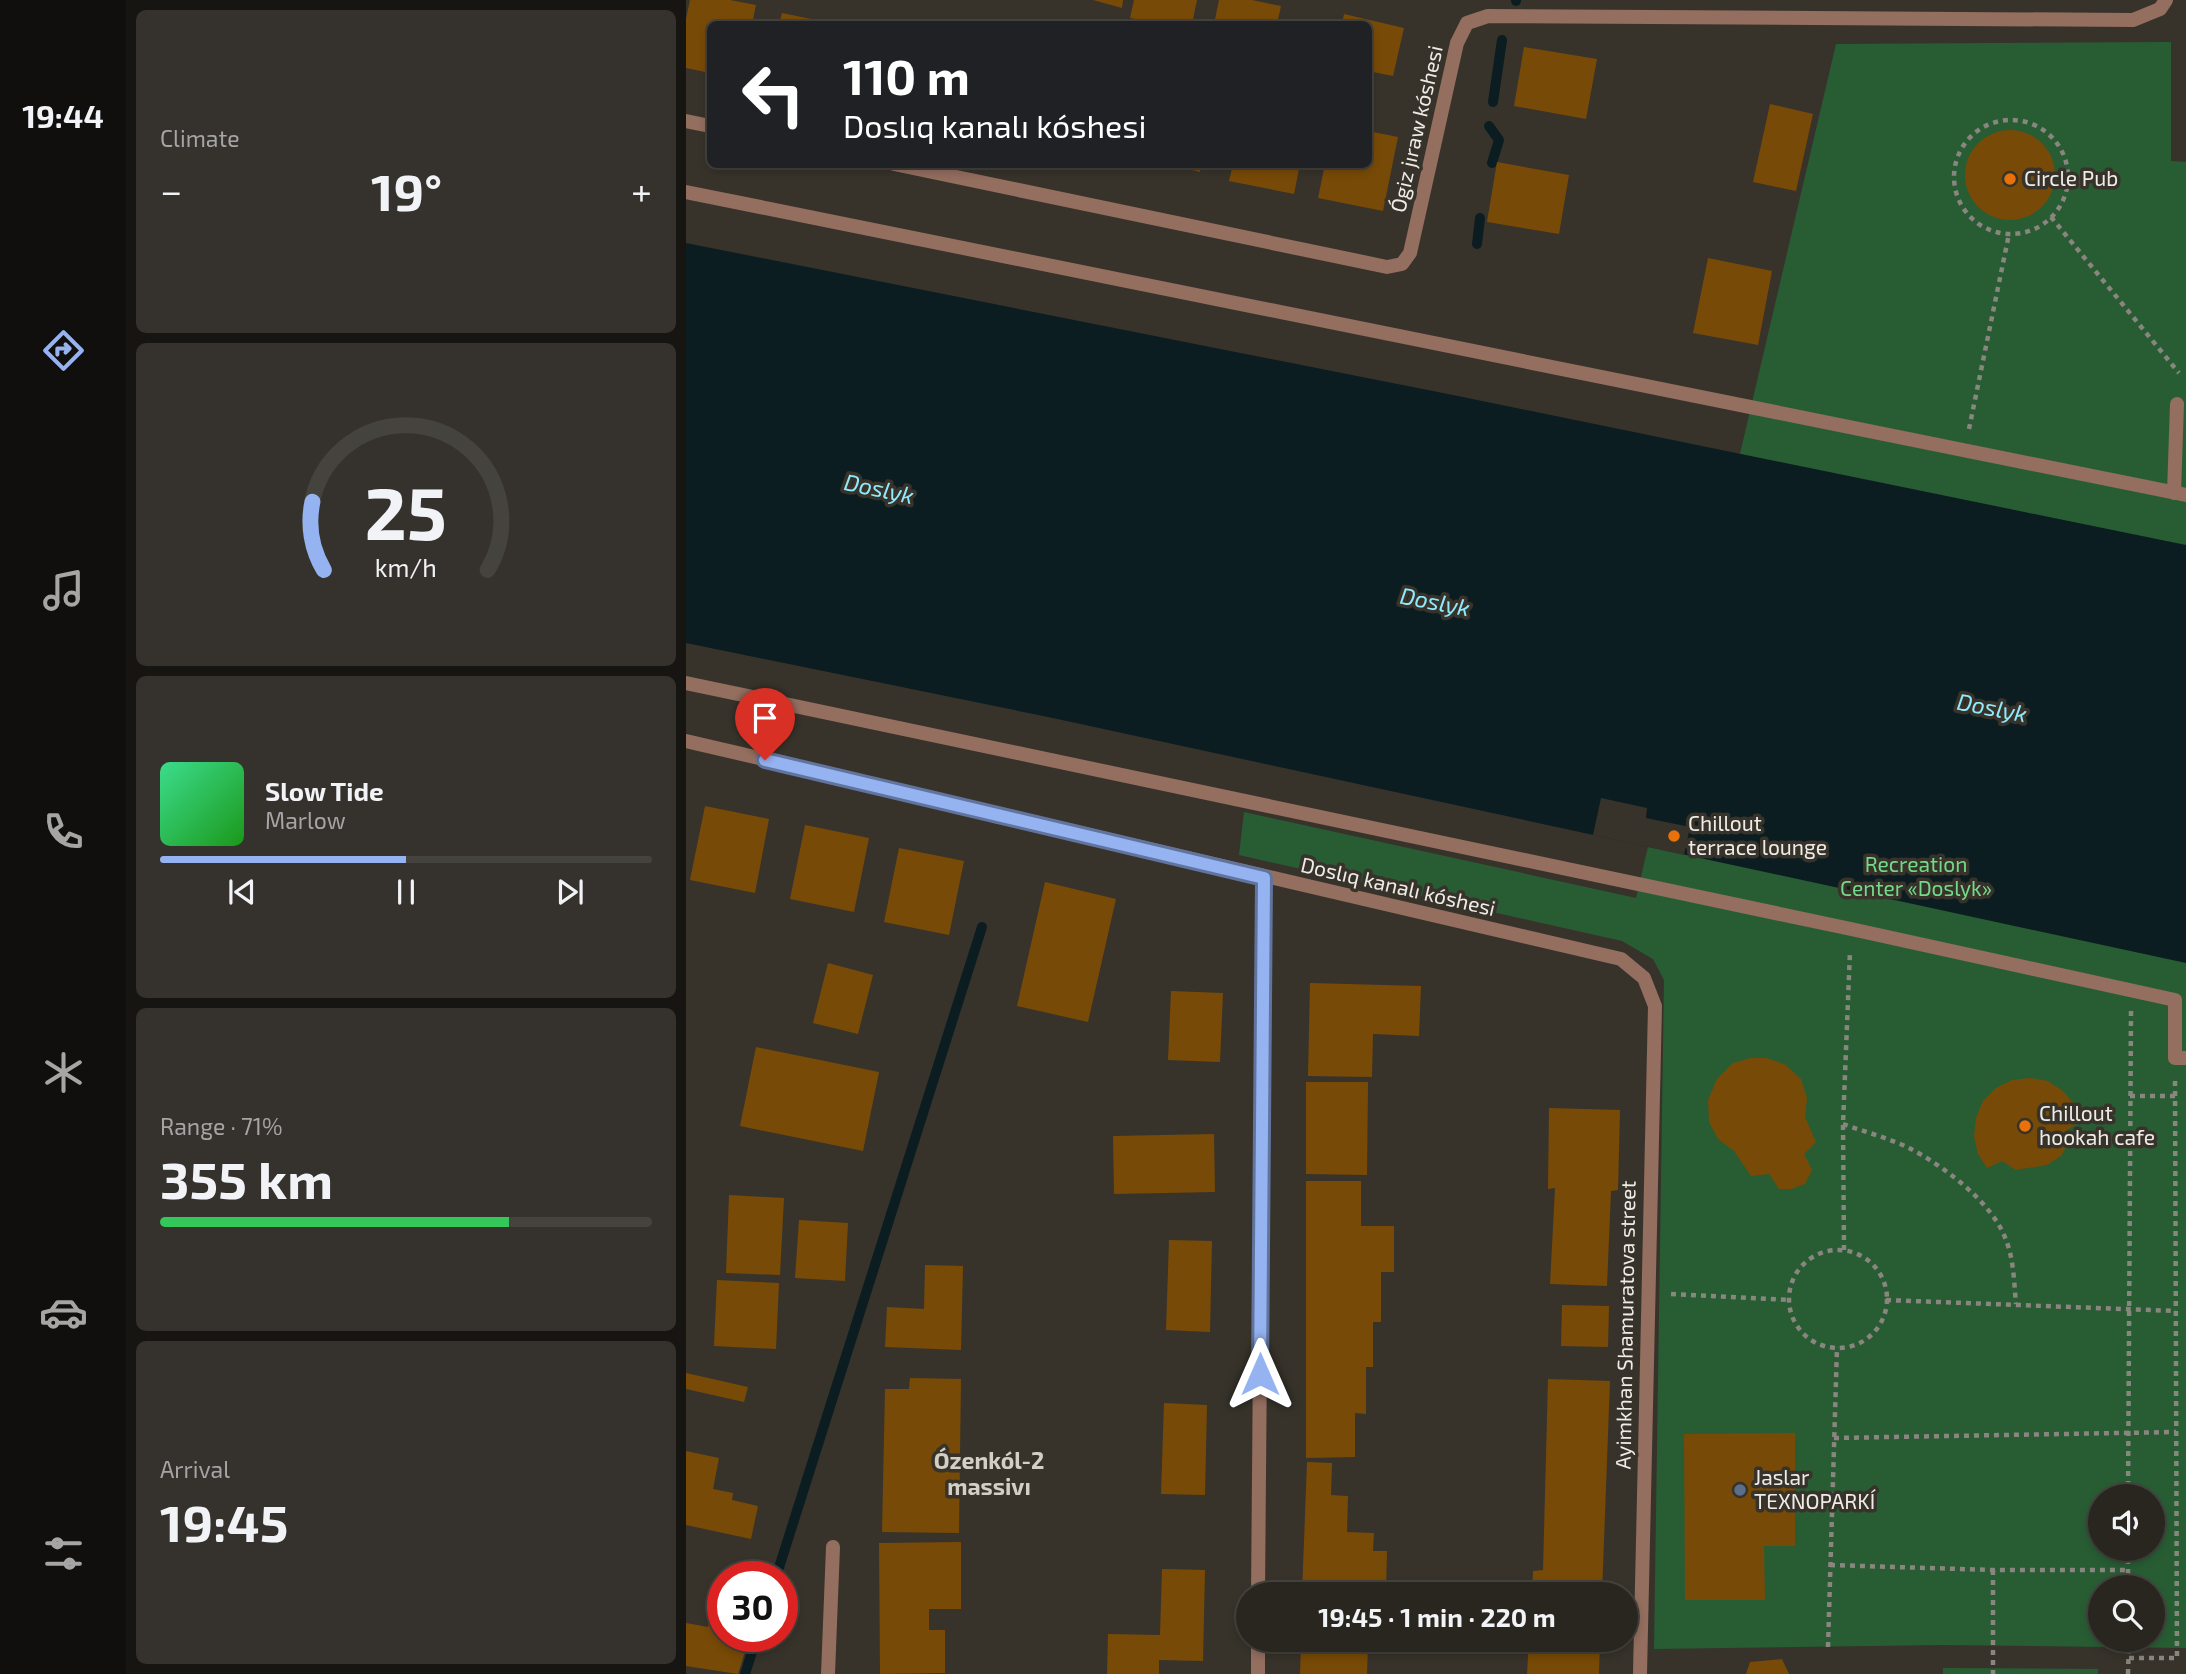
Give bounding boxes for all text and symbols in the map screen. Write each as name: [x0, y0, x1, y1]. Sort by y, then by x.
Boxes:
street label: Ógiz jıraw kóshesi: [1384, 43, 1448, 215]
text: 110 m: [843, 46, 970, 105]
icon: left: [728, 49, 819, 140]
text: 19:44: [22, 96, 104, 134]
text: Doslıq kanalı kóshesi: [843, 106, 1146, 144]
text: Climate: [160, 124, 240, 152]
text: 19°: [371, 159, 442, 221]
place label: Circle Pub: [2024, 165, 2118, 190]
text: −: [160, 167, 182, 213]
text: +: [631, 167, 652, 213]
marker: Circle Pub: [2002, 171, 2018, 187]
icon: directions: [39, 326, 88, 375]
water label: Doslyk: [842, 467, 917, 509]
text: 25: [365, 468, 447, 556]
text: km/h: [375, 552, 437, 582]
icon: music: [39, 566, 88, 615]
water label: Doslyk: [1398, 581, 1472, 621]
water label: Doslyk: [1955, 687, 2029, 727]
pin: [735, 688, 795, 760]
icon: arrive: [746, 699, 784, 737]
text: Slow Tide: [265, 775, 384, 806]
text: Marlow: [265, 806, 346, 834]
icon: phone: [39, 807, 88, 856]
place label: Chillout terrace lounge: [1688, 810, 1827, 859]
marker: Chillout terrace lounge: [1666, 828, 1682, 844]
street label: Doslıq kanalı kóshesi: [1299, 851, 1498, 920]
park label: Recreation Center «Doslyk»: [1840, 851, 1992, 900]
icon: previous: [223, 873, 261, 911]
icon: pause: [387, 873, 425, 911]
icon: next: [551, 873, 589, 911]
icon: climate: [39, 1048, 88, 1097]
place label: Chillout hookah cafe: [2039, 1100, 2155, 1149]
text: Range · 71%: [160, 1112, 282, 1140]
marker: Chillout hookah cafe: [2017, 1118, 2033, 1134]
text: 355 km: [160, 1147, 333, 1209]
street label: Ayimkhan Shamuratova street: [1609, 1180, 1640, 1470]
icon: car: [39, 1288, 88, 1337]
position arrow: [1223, 1337, 1297, 1411]
district label: Ózenkól-2 massivı: [934, 1446, 1044, 1500]
text: Arrival: [160, 1455, 230, 1483]
place label: Jaslar TEXNOPARKÍ: [1754, 1464, 1876, 1513]
marker: Jaslar TEXNOPARKÍ: [1732, 1482, 1748, 1498]
map controls: [2088, 1484, 2165, 1652]
button: sound: [2088, 1484, 2165, 1561]
text: 19:45: [160, 1490, 288, 1552]
icon: filters: [39, 1529, 88, 1578]
speed limit sign: 30: [707, 1561, 798, 1652]
button: search: [2088, 1575, 2165, 1652]
text: 19:45 · 1 min · 220 m: [1318, 1601, 1556, 1632]

